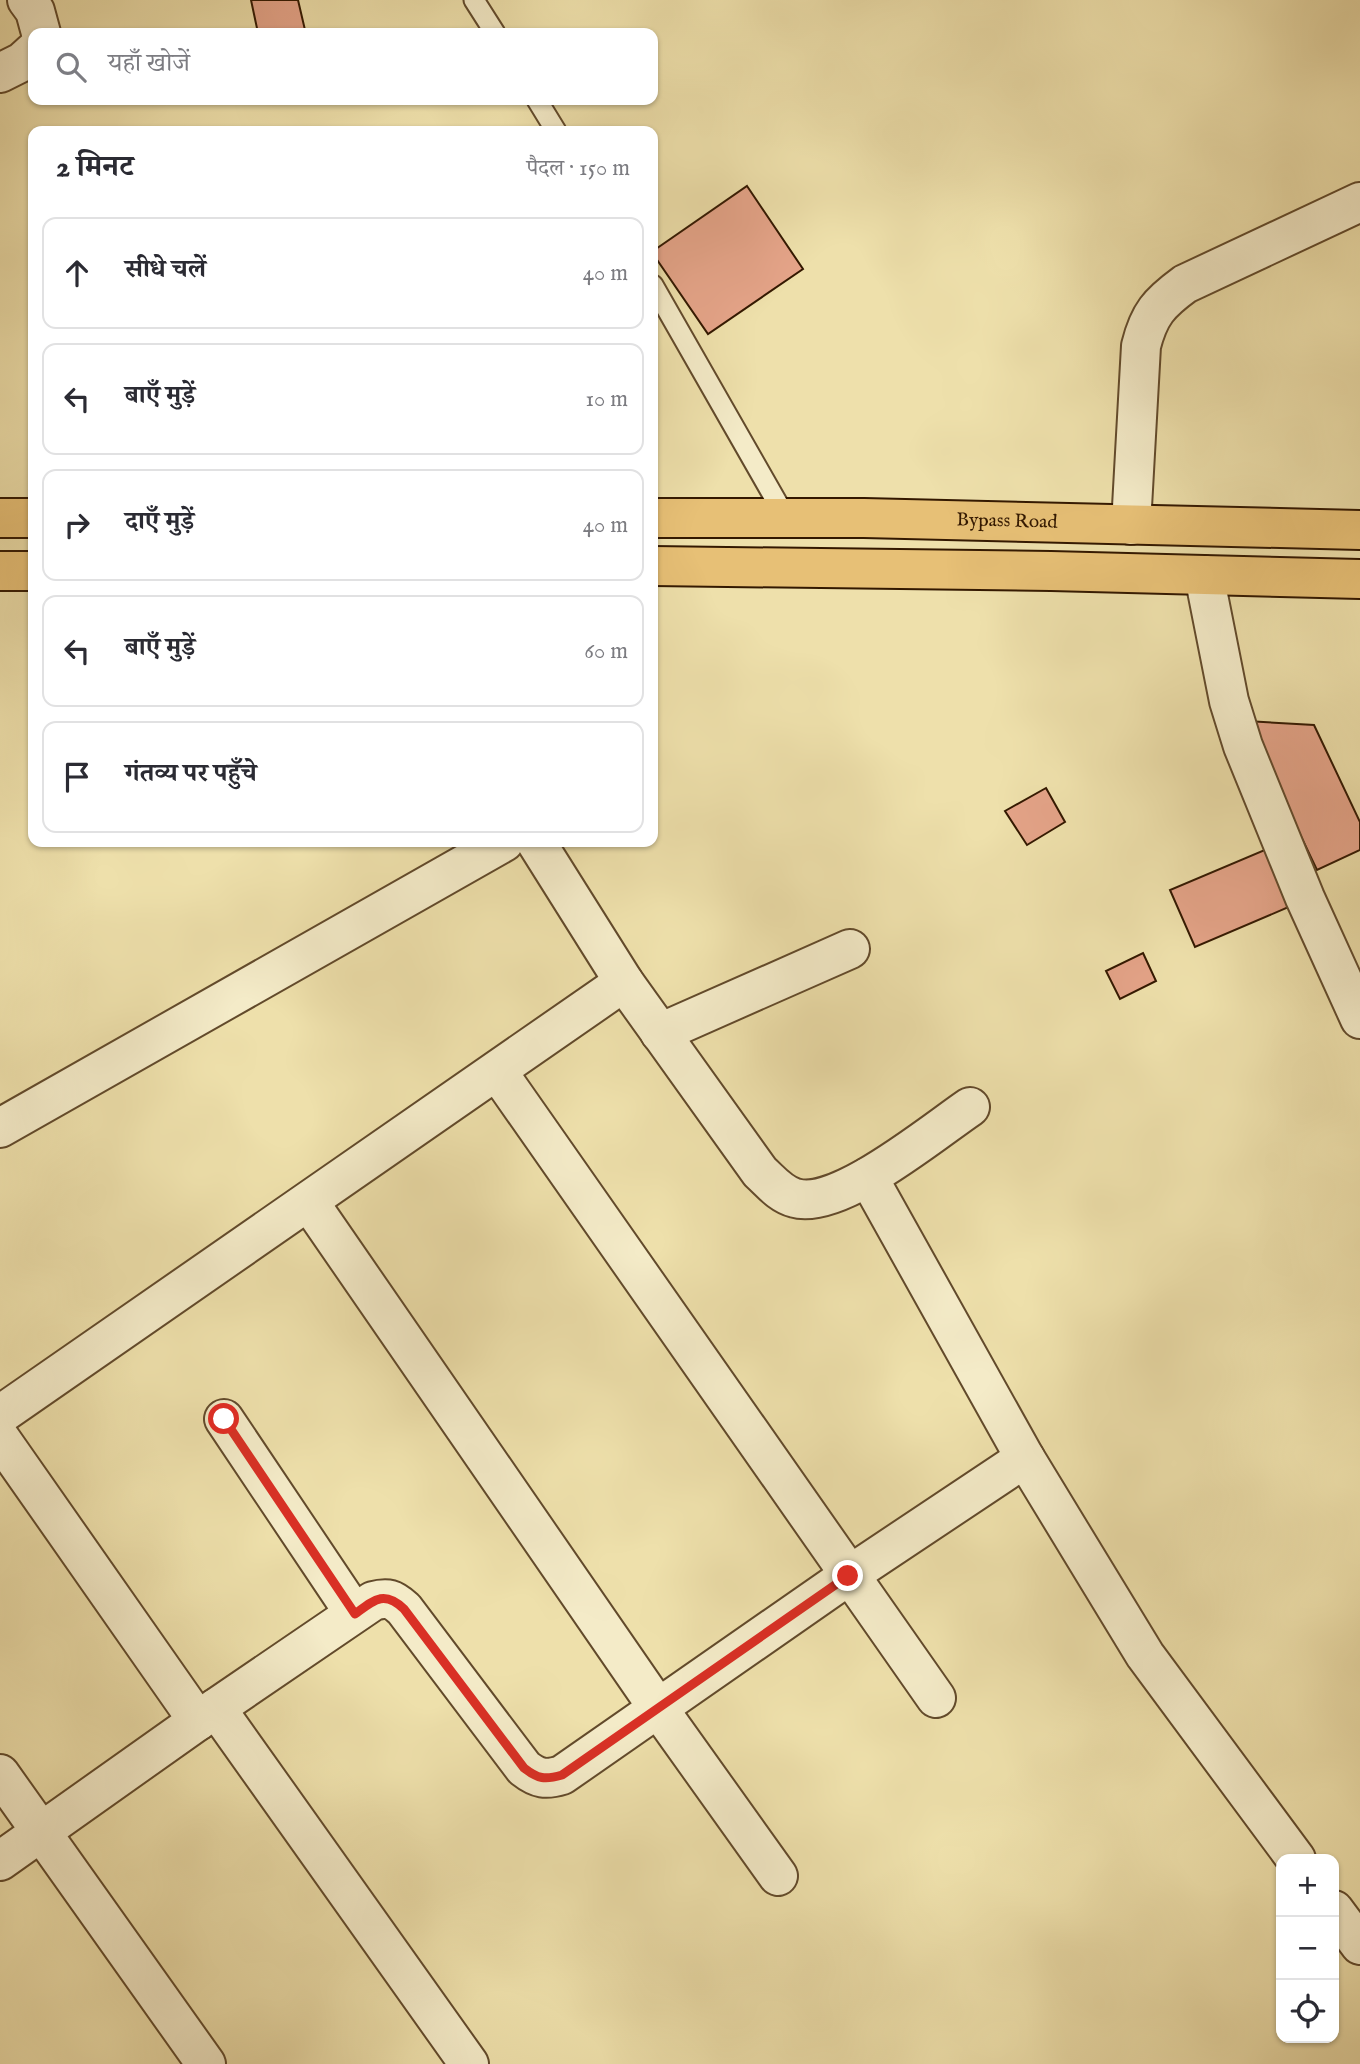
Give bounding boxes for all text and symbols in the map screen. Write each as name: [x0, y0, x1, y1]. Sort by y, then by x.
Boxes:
search box: [28, 28, 658, 105]
text: यहाँ खोजें: [108, 47, 190, 80]
icon: search: [52, 48, 90, 86]
text: 2 मिनट: [56, 149, 133, 187]
text: पैदल · 150 m: [526, 154, 630, 183]
text: सीधे चलें: [125, 253, 206, 286]
icon: ahead: [58, 254, 96, 292]
text: 40 m: [583, 259, 628, 288]
text: बाएँ मुड़ें: [125, 379, 195, 412]
icon: left: [58, 380, 96, 418]
text: 10 m: [585, 385, 628, 414]
text: दाएँ मुड़ें: [125, 505, 194, 538]
icon: right: [58, 506, 96, 544]
street label: Bypass Road: [956, 508, 1059, 535]
text: 40 m: [583, 511, 628, 540]
text: बाएँ मुड़ें: [125, 631, 195, 664]
icon: left: [58, 632, 96, 670]
text: 60 m: [584, 637, 628, 666]
text: गंतव्य पर पहुँचे: [125, 757, 257, 790]
icon: arrive: [58, 758, 96, 796]
route start: [208, 1403, 239, 1434]
route end: [832, 1560, 863, 1591]
map controls: [1276, 1854, 1339, 2043]
button: +: [1276, 1854, 1339, 1917]
button: −: [1276, 1917, 1339, 1980]
button: locate: [1276, 1980, 1339, 2043]

